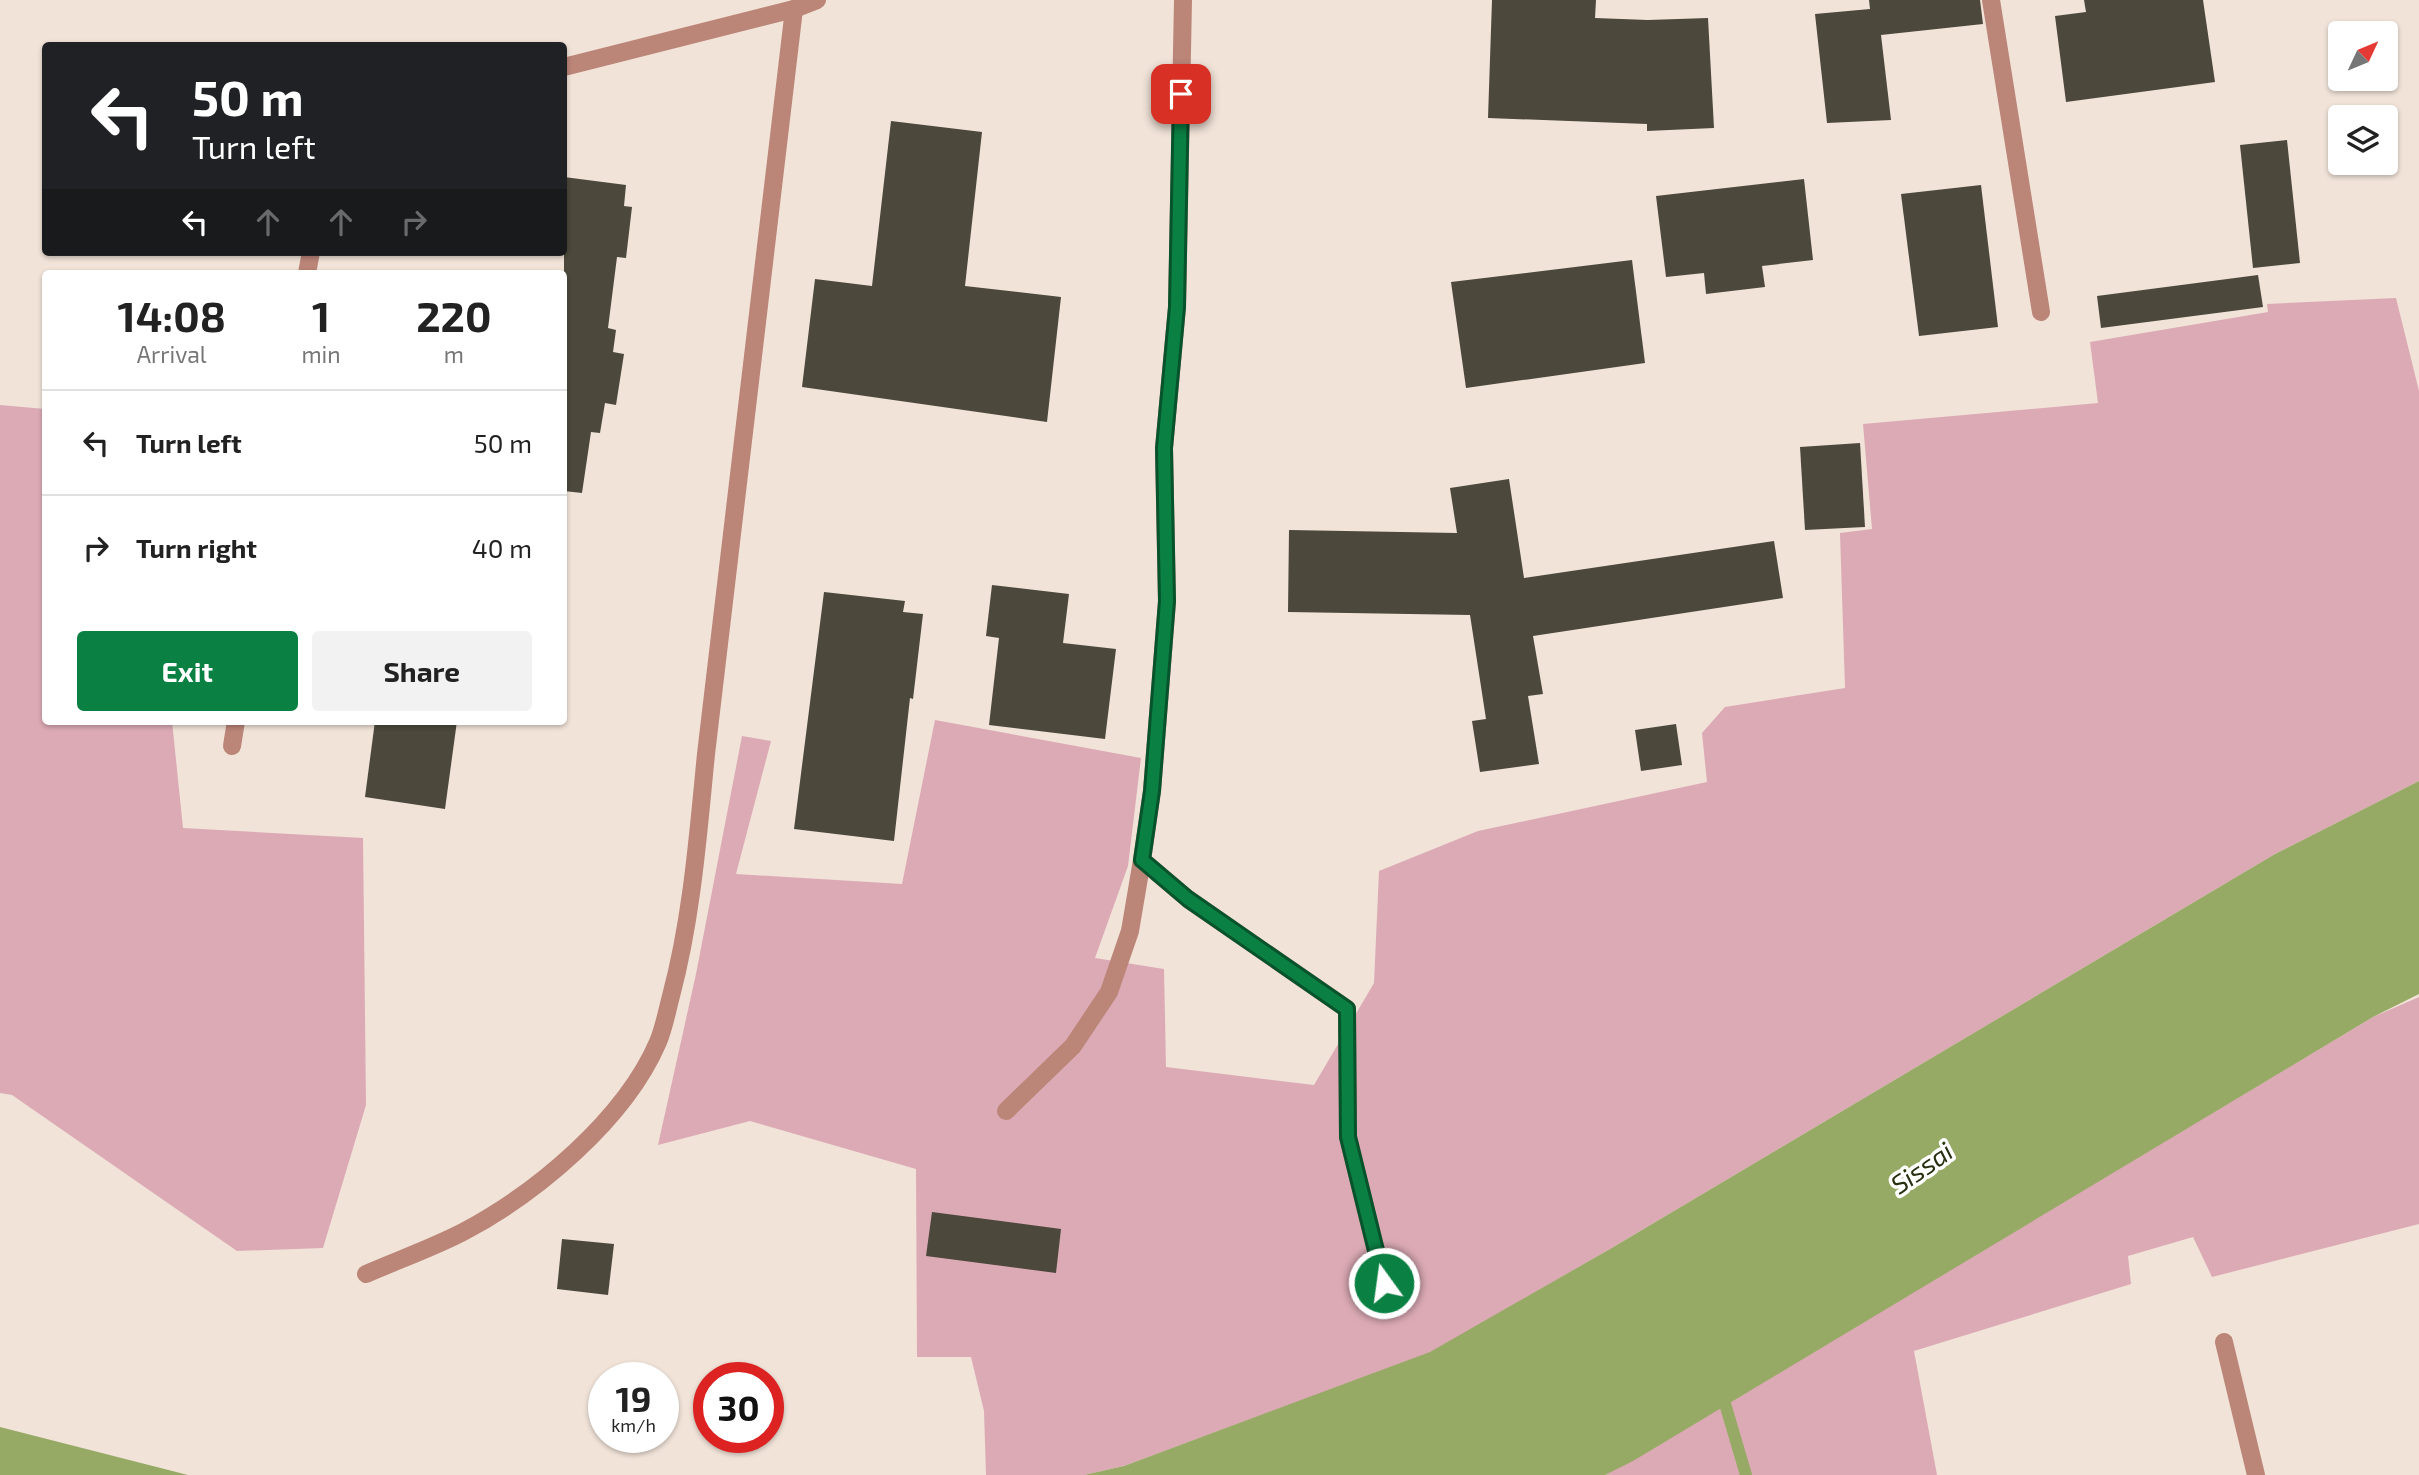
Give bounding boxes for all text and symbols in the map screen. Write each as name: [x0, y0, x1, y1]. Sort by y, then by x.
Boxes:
north arrow: [2328, 21, 2398, 91]
map controls: [2328, 21, 2398, 175]
pin: [1151, 64, 1211, 124]
text: 50 m: [192, 67, 304, 126]
icon: left: [77, 70, 168, 161]
icon: arrive: [1162, 75, 1200, 113]
button: layers: [2328, 105, 2398, 175]
text: Turn left: [192, 127, 316, 165]
icon: left: [176, 203, 214, 241]
icon: ahead: [249, 203, 287, 241]
icon: ahead: [322, 203, 360, 241]
icon: right: [395, 203, 433, 241]
text: 14:08: [118, 290, 226, 340]
text: 1: [312, 290, 330, 340]
text: 220: [416, 290, 491, 340]
text: Arrival: [137, 340, 207, 368]
text: min: [301, 340, 341, 368]
text: m: [444, 340, 464, 368]
icon: left: [77, 424, 115, 462]
text: Turn left: [136, 427, 242, 458]
text: 50 m: [474, 427, 532, 458]
icon: right: [77, 529, 115, 567]
text: Turn right: [136, 532, 257, 563]
text: 40 m: [472, 532, 532, 563]
button: Exit: [77, 631, 298, 711]
button: Share: [312, 631, 532, 711]
water label: Sissai: [1884, 1135, 1958, 1199]
position arrow: [1347, 1246, 1421, 1320]
speed limit sign: 30: [693, 1362, 784, 1453]
text: 19: [616, 1377, 651, 1419]
text: km/h: [611, 1414, 656, 1436]

